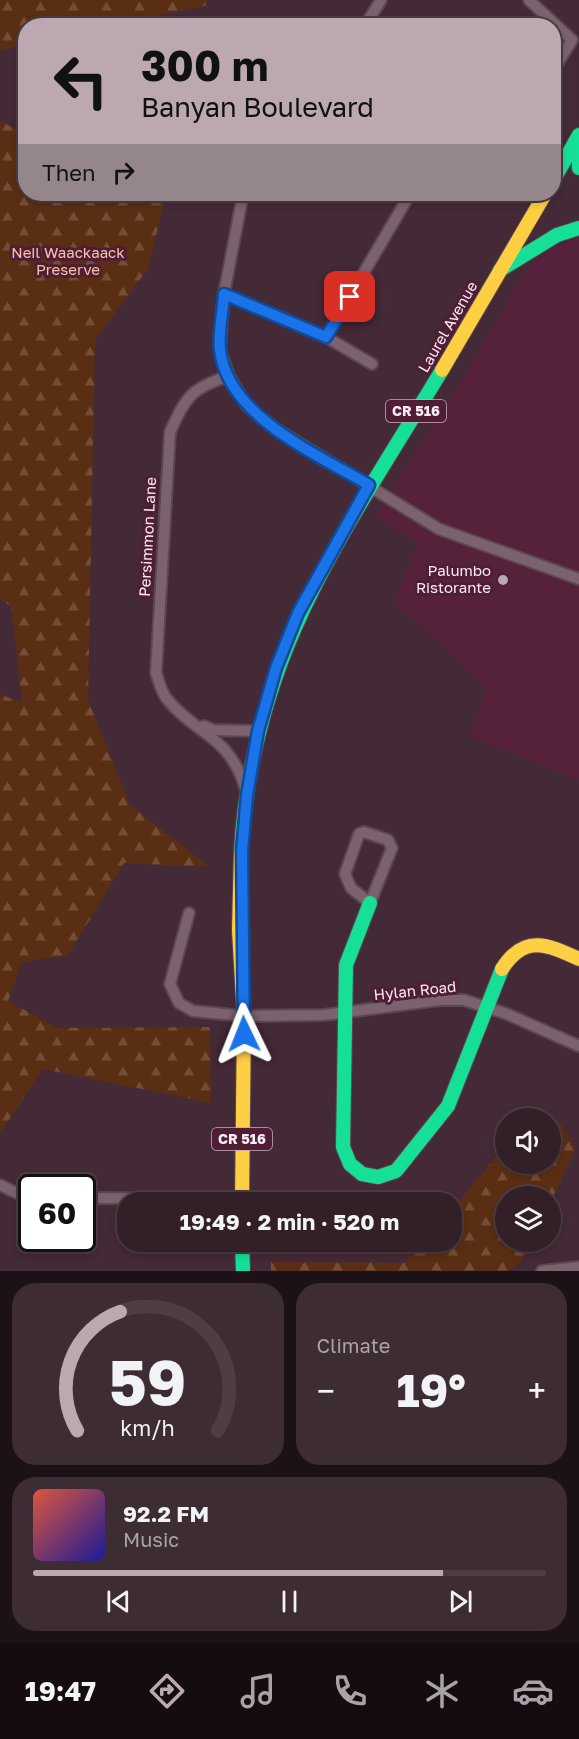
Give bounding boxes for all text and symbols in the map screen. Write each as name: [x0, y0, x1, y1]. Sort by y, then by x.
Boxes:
text: 300 m: [141, 40, 268, 90]
icon: left: [42, 42, 120, 120]
text: Banyan Boulevard: [141, 91, 374, 123]
icon: right: [107, 156, 140, 189]
text: Then: [42, 159, 95, 186]
park label: Neil Waackaack Preserve: [11, 243, 125, 278]
pin: [324, 271, 375, 322]
street label: Laurel Avenue: [414, 278, 481, 375]
icon: arrive: [333, 280, 366, 313]
road number: CR 516: [386, 400, 446, 422]
street label: Persimmon Lane: [135, 476, 159, 597]
place label: Palumbo Ristorante: [416, 561, 491, 596]
marker: Palumbo Ristorante: [496, 573, 510, 587]
street label: Hylan Road: [373, 977, 457, 1003]
position arrow: [212, 1002, 276, 1066]
map controls: [495, 1108, 561, 1252]
button: sound: [495, 1108, 561, 1174]
road number: CR 516: [212, 1128, 272, 1150]
speed limit sign: 60: [18, 1174, 96, 1252]
button: layers: [495, 1186, 561, 1252]
text: 19:49 · 2 min · 520 m: [180, 1208, 399, 1235]
text: Climate: [317, 1333, 390, 1357]
text: 59: [109, 1344, 187, 1419]
text: 19°: [397, 1363, 466, 1417]
text: −: [317, 1371, 335, 1410]
text: +: [528, 1371, 546, 1410]
text: km/h: [120, 1415, 175, 1441]
text: 92.2 FM: [123, 1500, 209, 1527]
text: Music: [123, 1527, 179, 1551]
icon: previous: [102, 1585, 135, 1618]
icon: pause: [273, 1585, 306, 1618]
icon: next: [444, 1585, 477, 1618]
icon: directions: [146, 1670, 188, 1712]
icon: music: [237, 1670, 279, 1712]
icon: phone: [329, 1670, 371, 1712]
icon: climate: [421, 1670, 463, 1712]
icon: car: [512, 1670, 554, 1712]
text: 19:47: [25, 1675, 96, 1707]

